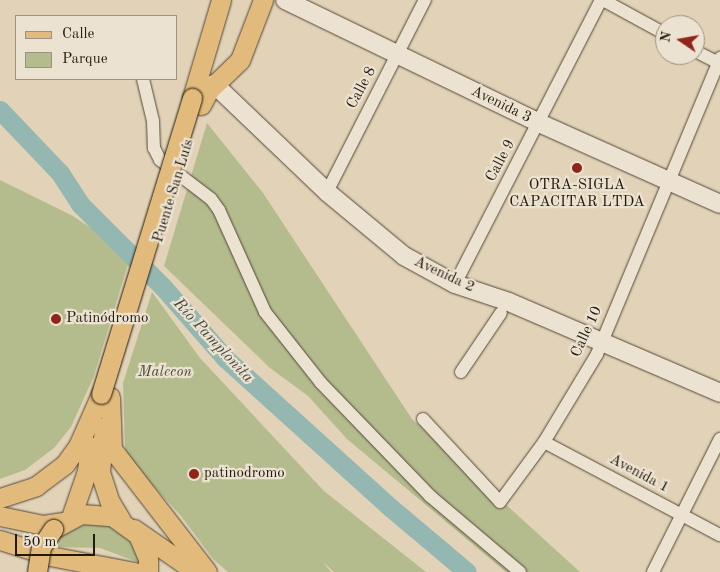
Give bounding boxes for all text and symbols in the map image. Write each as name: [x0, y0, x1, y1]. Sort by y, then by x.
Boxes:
legend: [15, 15, 178, 80]
north arrow: [655, 15, 705, 65]
text: Calle: [62, 27, 94, 42]
text: N: [658, 30, 674, 44]
text: Parque: [62, 52, 108, 67]
street label: Calle 8: [343, 64, 381, 112]
street label: Avenida 3: [468, 83, 534, 127]
street label: Puente San Luís: [150, 137, 198, 245]
street label: Calle 9: [482, 137, 520, 185]
marker: OTRA-SIGLA CAPACITAR LTDA: [571, 162, 583, 174]
place label: OTRA-SIGLA CAPACITAR LTDA: [509, 176, 645, 211]
street label: Avenida 2: [411, 253, 477, 297]
water label: Río Pamplonita: [169, 295, 257, 387]
street label: Calle 10: [567, 304, 607, 360]
place label: Patinódromo: [66, 310, 149, 328]
marker: Patinódromo: [50, 313, 62, 325]
park label: Malecon: [138, 364, 192, 382]
street label: Avenida 1: [606, 451, 672, 497]
place label: patinodromo: [204, 465, 285, 483]
marker: patinodromo: [188, 468, 200, 480]
scale bar: [18, 524, 98, 556]
text: 50 m: [23, 535, 57, 550]

